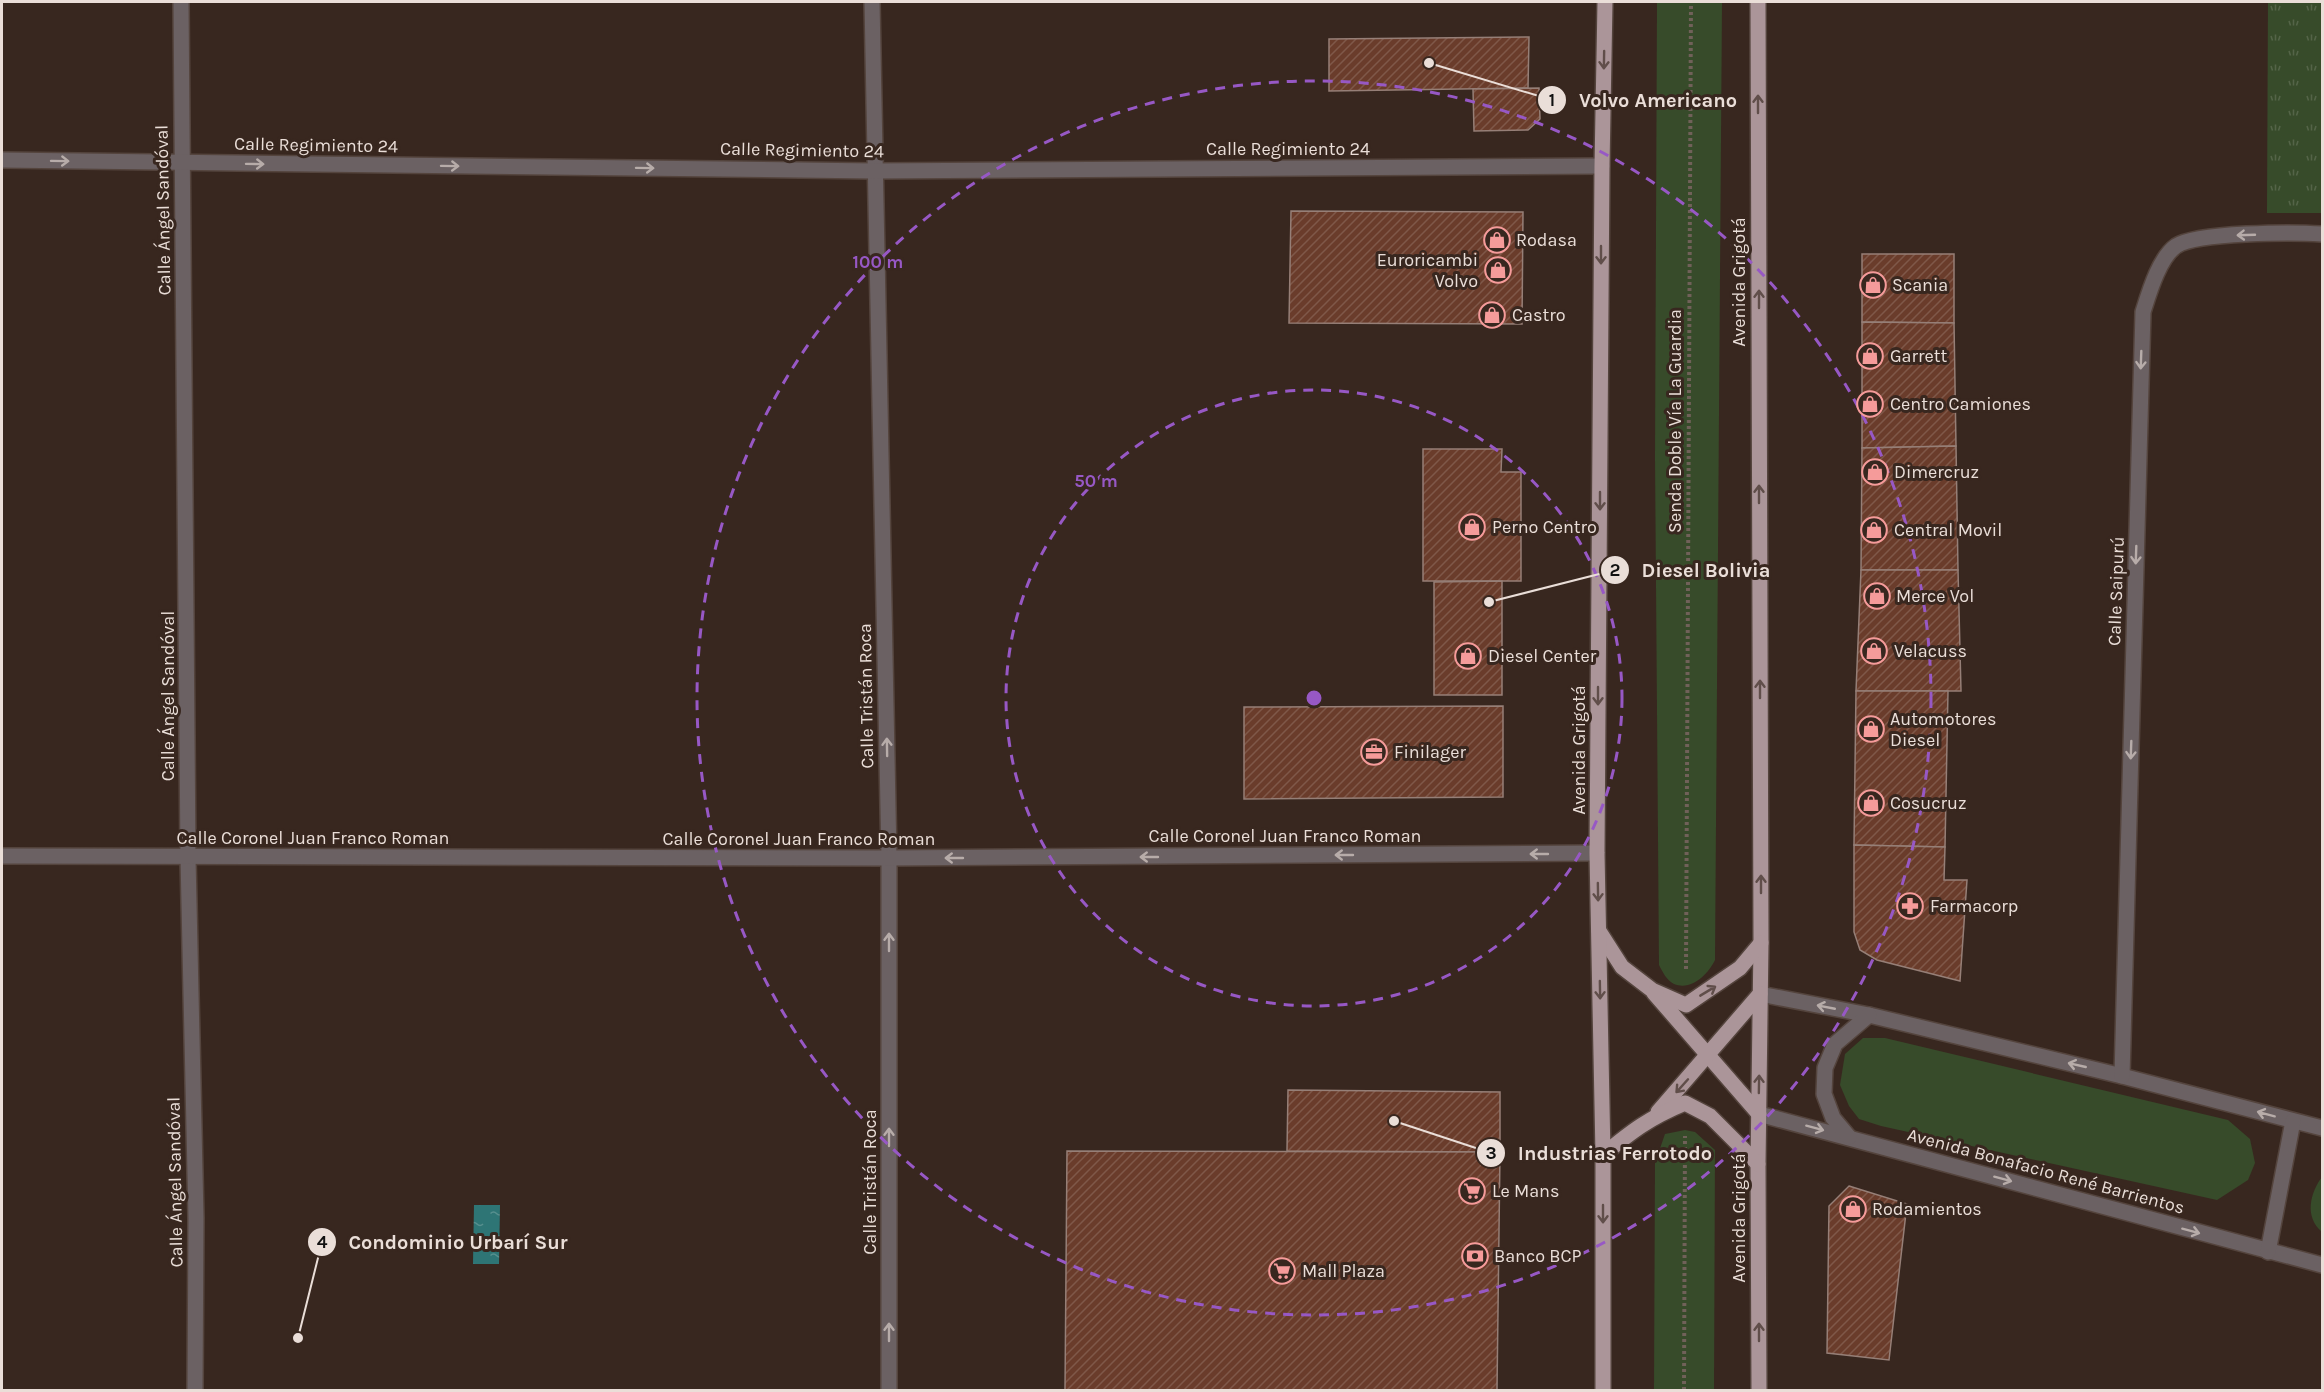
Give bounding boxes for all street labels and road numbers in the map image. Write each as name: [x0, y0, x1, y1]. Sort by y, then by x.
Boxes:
street label: Calle Ángel Sandóval: [150, 125, 175, 296]
street label: Calle Regimiento 24: [234, 133, 398, 157]
street label: Calle Regimiento 24: [720, 138, 884, 162]
street label: Calle Regimiento 24: [1206, 138, 1370, 160]
street label: Avenida Grigotá: [1728, 217, 1750, 347]
street label: Senda Doble Vía La Guardia: [1664, 309, 1686, 533]
street label: Calle Saipurú: [2103, 536, 2129, 646]
street label: Calle Ángel Sandóval: [156, 611, 179, 781]
street label: Calle Tristán Roca: [854, 623, 878, 769]
street label: Avenida Grigotá: [1568, 685, 1590, 815]
street label: Calle Coronel Juan Franco Roman: [1149, 825, 1421, 847]
street label: Calle Coronel Juan Franco Roman: [177, 827, 449, 849]
street label: Calle Coronel Juan Franco Roman: [663, 828, 935, 850]
street label: Calle Ángel Sandóval: [162, 1097, 187, 1268]
street label: Calle Tristán Roca: [859, 1109, 881, 1255]
street label: Avenida Bonafacio René Barrientos: [1905, 1123, 2187, 1219]
street label: Avenida Grigotá: [1728, 1153, 1750, 1283]

